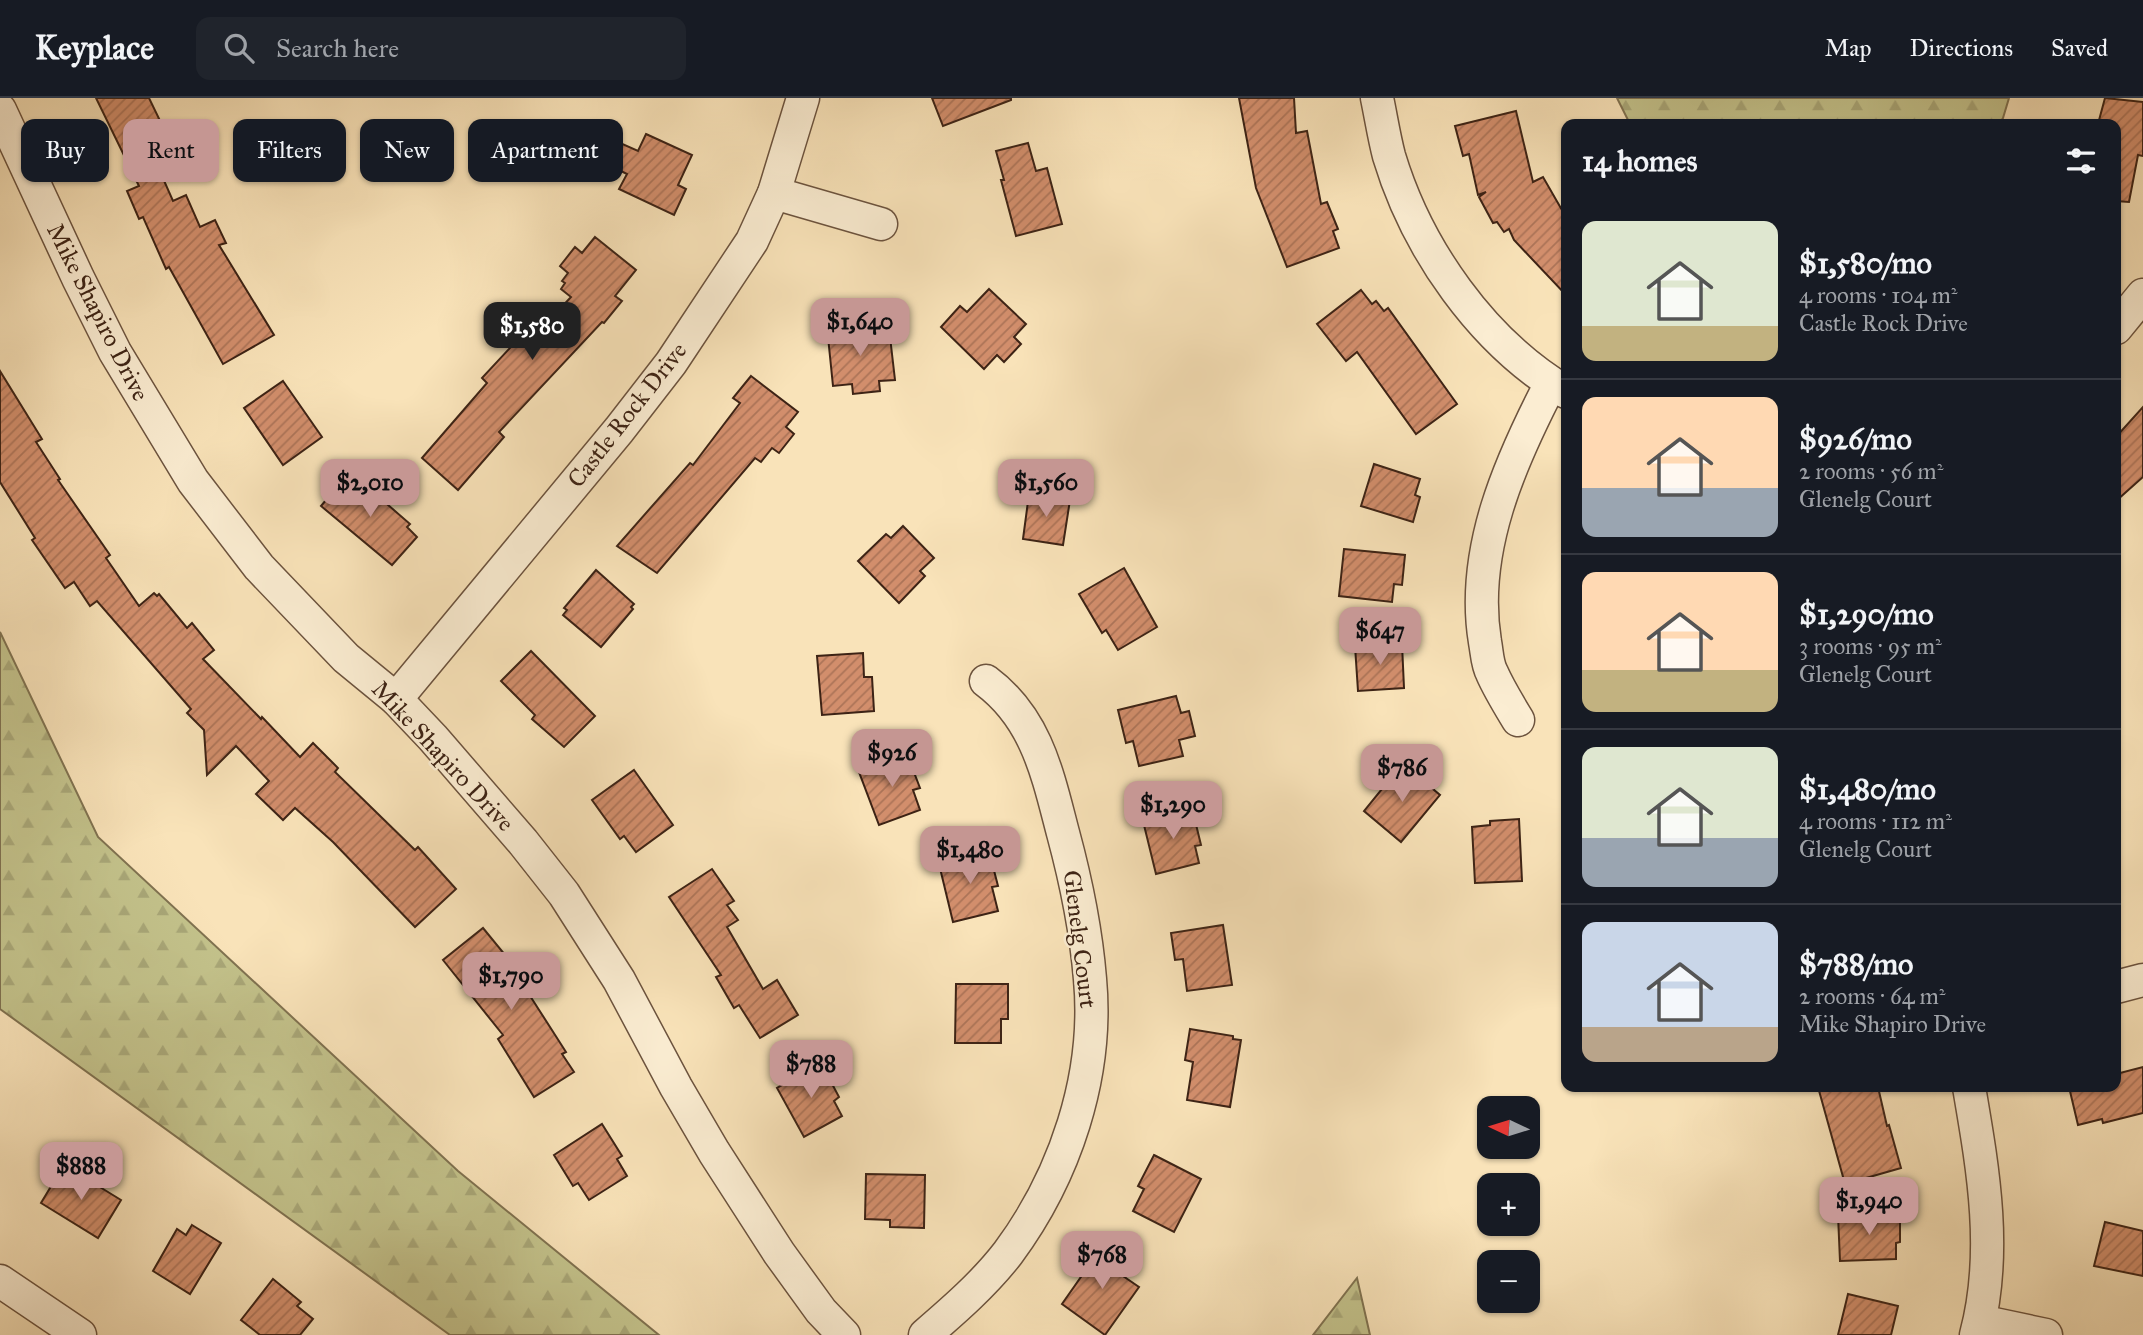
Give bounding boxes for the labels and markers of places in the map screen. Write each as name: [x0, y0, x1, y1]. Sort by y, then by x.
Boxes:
pin: $1,640: [803, 299, 917, 358]
pin: $1,580: [475, 302, 589, 362]
pin: $2,010: [313, 460, 427, 519]
pin: $1,560: [989, 460, 1103, 519]
pin: $647: [1339, 608, 1421, 667]
pin: $926: [851, 730, 933, 789]
pin: $786: [1361, 744, 1443, 804]
pin: $1,290: [1116, 782, 1230, 841]
pin: $1,480: [913, 826, 1027, 886]
pin: $1,790: [454, 953, 568, 1012]
pin: $788: [770, 1040, 852, 1100]
pin: $888: [40, 1142, 122, 1202]
pin: $1,940: [1812, 1178, 1926, 1237]
pin: $768: [1061, 1232, 1143, 1291]

